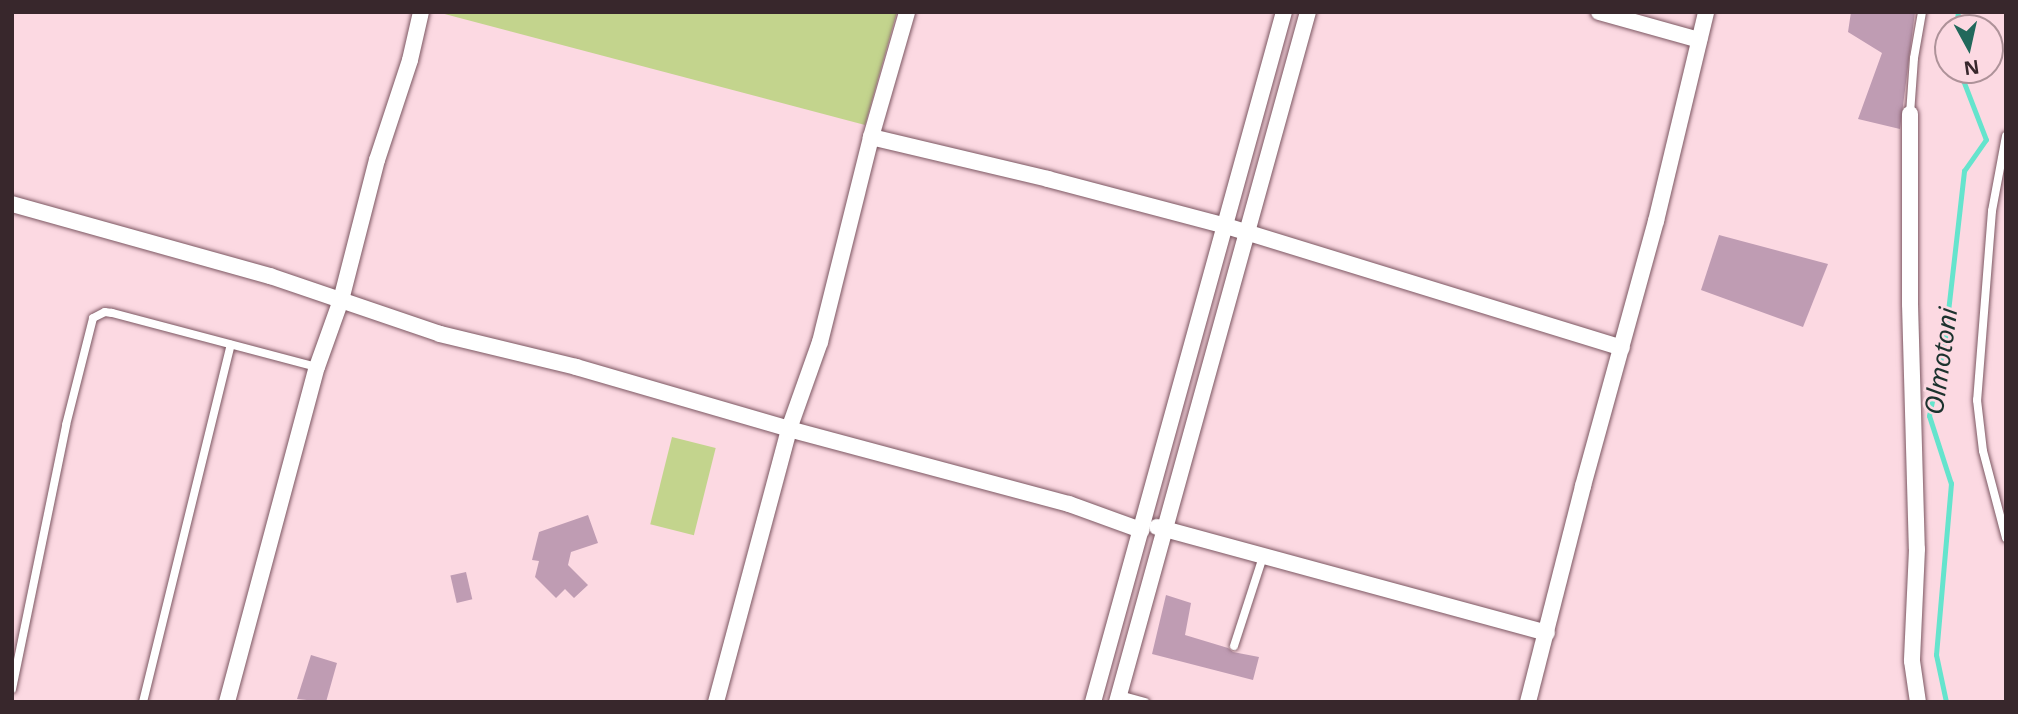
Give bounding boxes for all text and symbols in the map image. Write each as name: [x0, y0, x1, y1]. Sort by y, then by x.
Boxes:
north arrow: [1934, 14, 2004, 84]
text: N: [1962, 54, 1981, 82]
water label: Olmotoni: [1918, 305, 1964, 417]

